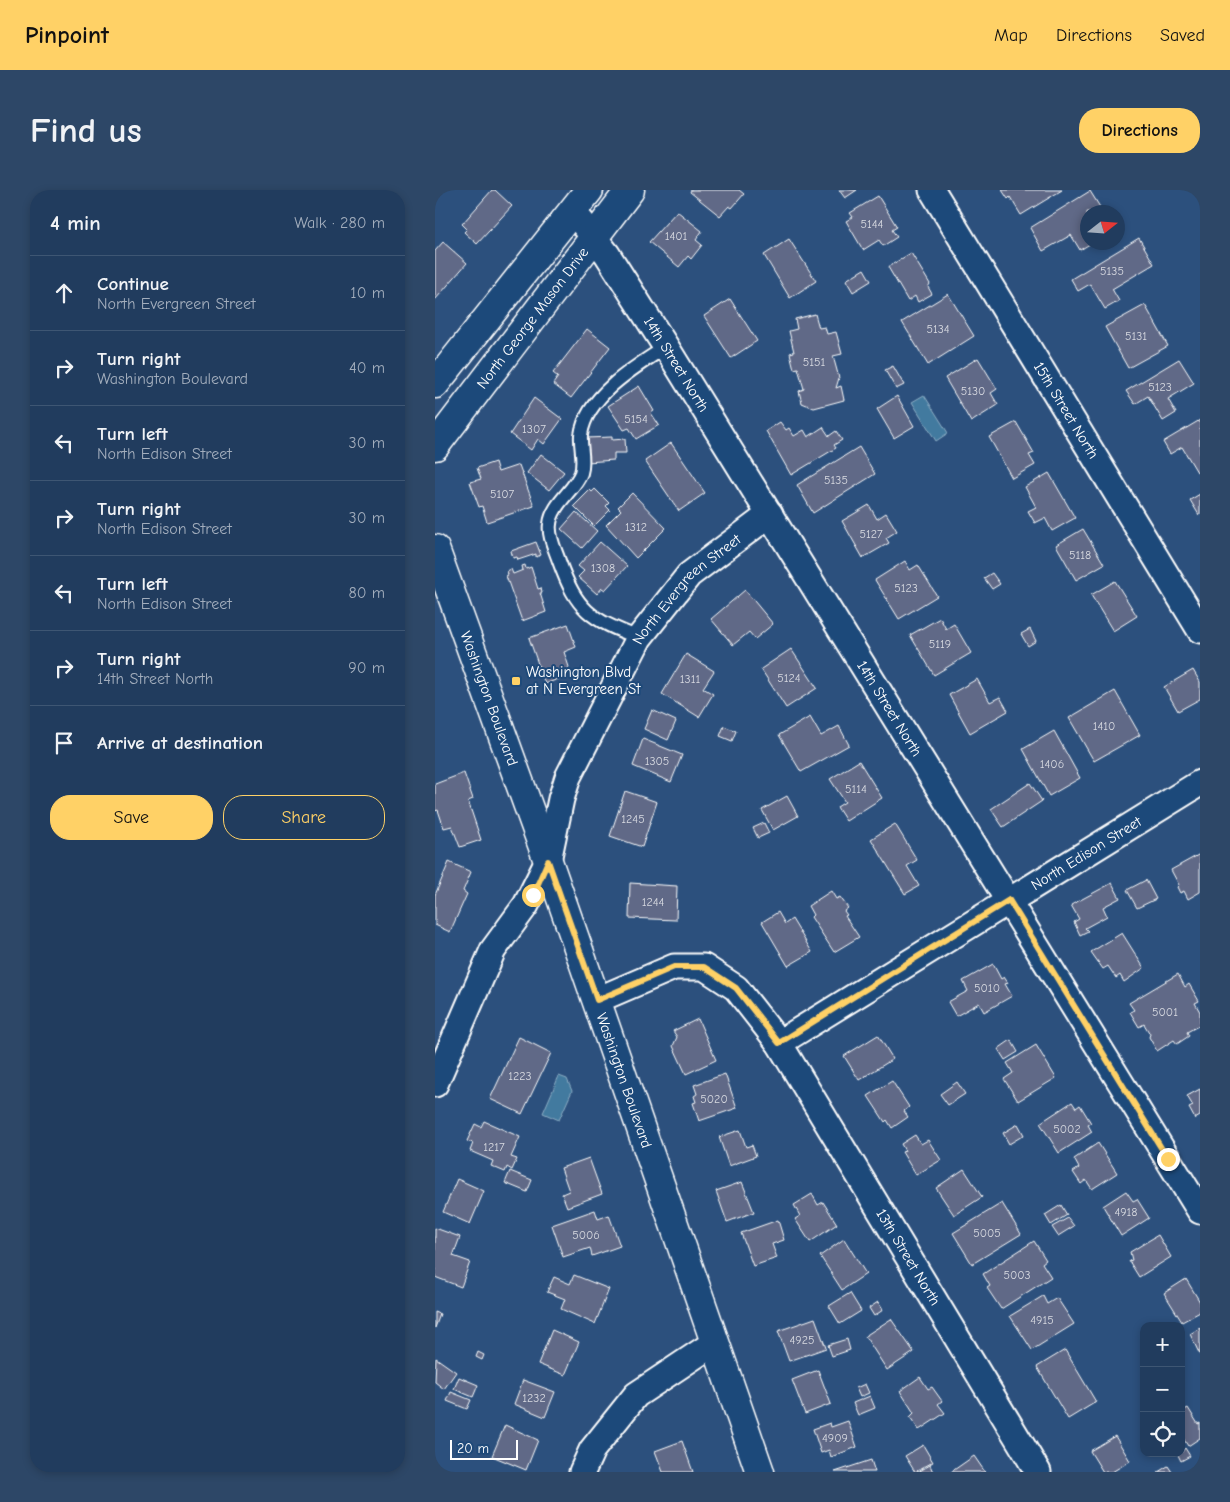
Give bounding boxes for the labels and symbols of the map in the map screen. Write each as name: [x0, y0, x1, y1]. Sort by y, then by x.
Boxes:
north arrow: [1080, 205, 1125, 250]
house number: 5144: [861, 217, 884, 231]
house number: 1401: [665, 229, 688, 243]
street label: North George Mason Drive: [473, 243, 593, 392]
house number: 5135: [1100, 264, 1124, 278]
street label: 14th Street North: [640, 313, 713, 415]
house number: 5134: [926, 322, 950, 336]
house number: 5131: [1125, 329, 1147, 343]
house number: 5151: [803, 355, 826, 369]
street label: 15th Street North: [1030, 359, 1103, 462]
house number: 5123: [1148, 380, 1172, 394]
house number: 5130: [961, 384, 985, 398]
house number: 5154: [624, 412, 648, 426]
house number: 1307: [522, 422, 546, 436]
house number: 5135: [824, 473, 848, 487]
house number: 5107: [490, 487, 514, 501]
house number: 1312: [625, 520, 647, 534]
house number: 5127: [859, 527, 883, 541]
street label: North Evergreen Street: [628, 530, 745, 647]
house number: 5118: [1069, 548, 1091, 562]
house number: 1308: [591, 561, 615, 575]
house number: 5123: [894, 581, 918, 595]
street label: Washington Boulevard: [457, 629, 522, 768]
house number: 5119: [929, 637, 951, 651]
street label: 14th Street North: [853, 657, 926, 760]
place label: Washington Blvd at N Evergreen St: [526, 663, 641, 698]
house number: 5124: [777, 671, 801, 685]
house number: 1311: [680, 672, 700, 686]
marker: Washington Blvd at N Evergreen St: [510, 675, 522, 687]
house number: 1410: [1093, 719, 1115, 733]
house number: 1305: [645, 754, 669, 768]
house number: 1406: [1040, 757, 1064, 771]
house number: 5114: [845, 782, 867, 796]
house number: 1245: [621, 812, 645, 826]
street label: North Edison Street: [1028, 812, 1145, 894]
route start: [522, 884, 545, 907]
house number: 1244: [642, 895, 664, 909]
house number: 5010: [974, 981, 1000, 995]
house number: 5001: [1152, 1005, 1178, 1019]
street label: Washington Boulevard: [592, 1010, 656, 1150]
house number: 1223: [508, 1069, 532, 1083]
house number: 5020: [700, 1092, 728, 1106]
house number: 5002: [1053, 1122, 1081, 1136]
house number: 1217: [483, 1140, 505, 1154]
route end: [1157, 1148, 1180, 1171]
house number: 4918: [1114, 1205, 1138, 1219]
street label: 13th Street North: [872, 1206, 944, 1309]
house number: 5005: [973, 1226, 1001, 1240]
house number: 5006: [572, 1228, 600, 1242]
house number: 5003: [1003, 1268, 1031, 1282]
house number: 4915: [1030, 1313, 1054, 1327]
house number: 4925: [790, 1333, 814, 1347]
house number: 1232: [522, 1391, 546, 1405]
house number: 4909: [822, 1431, 848, 1445]
scale bar: [450, 1437, 517, 1460]

